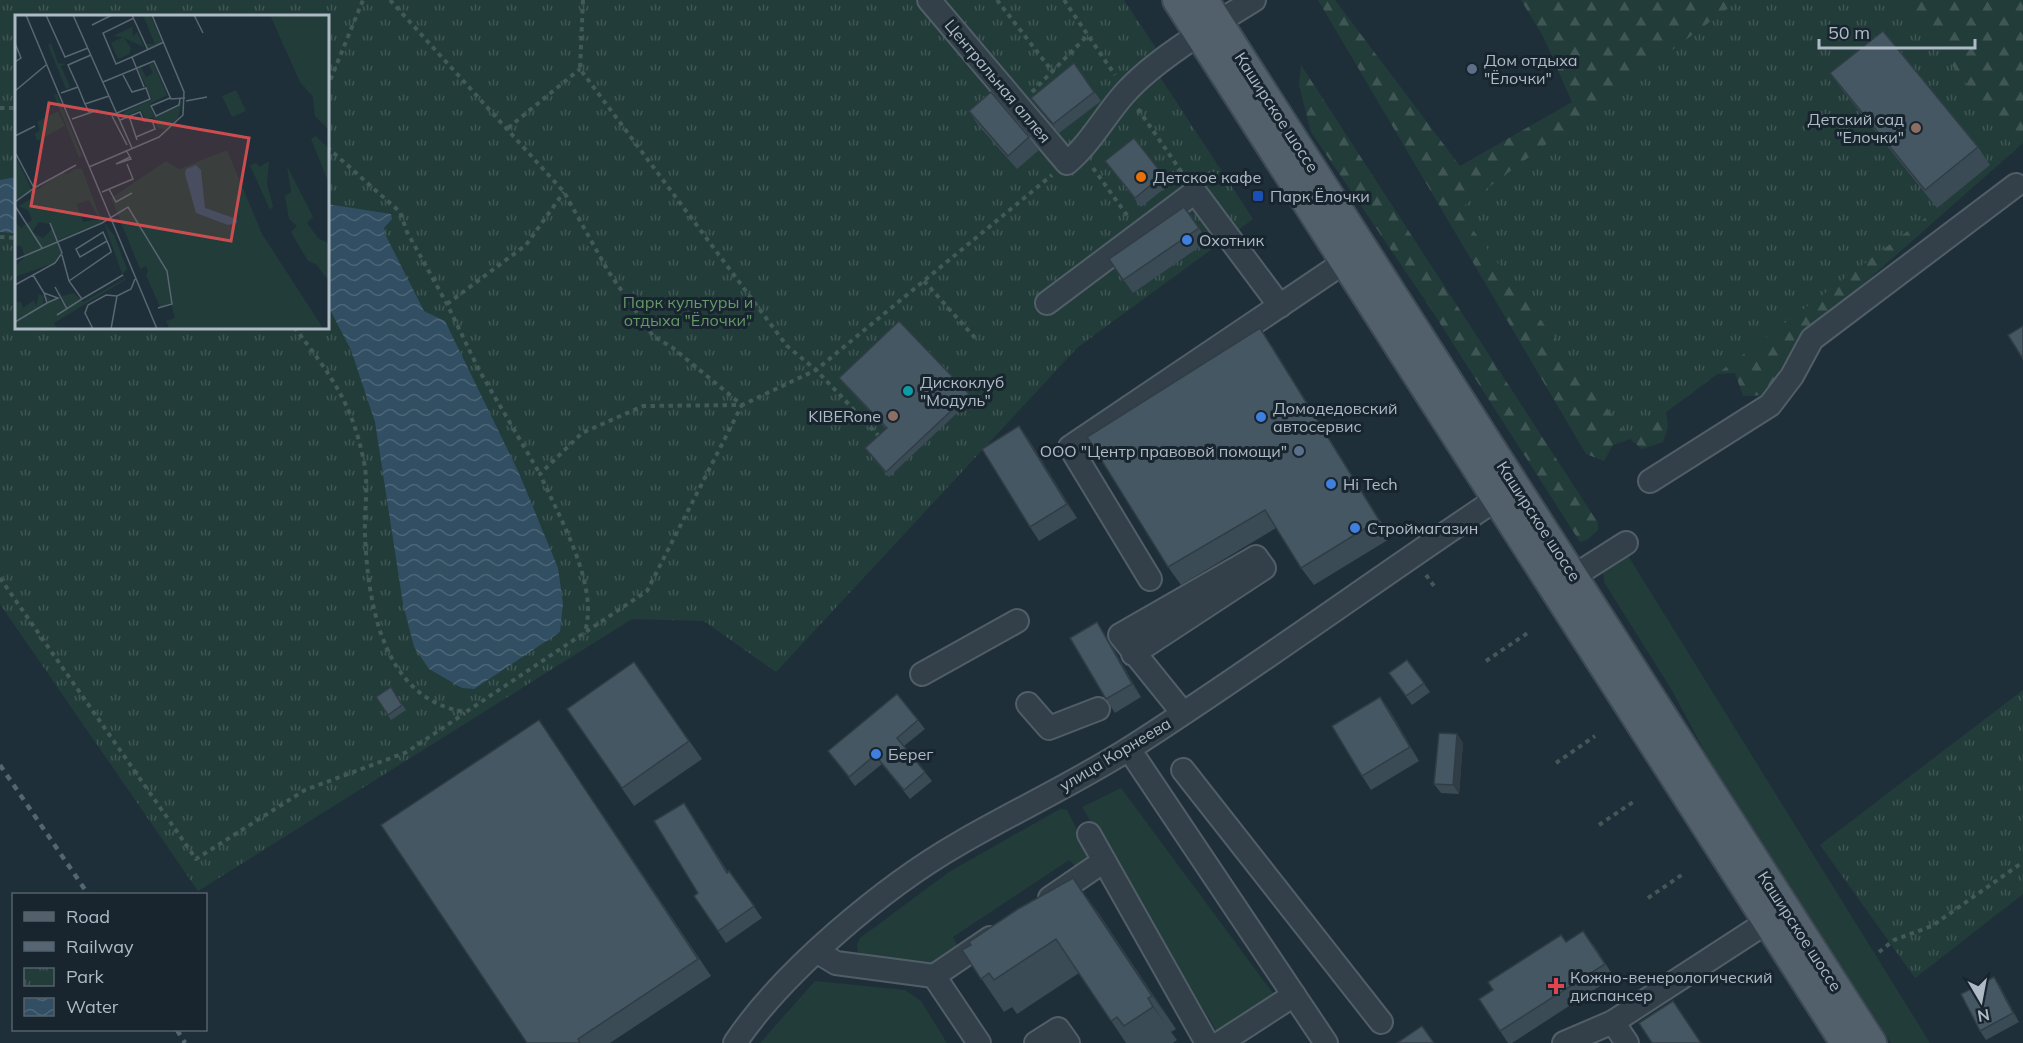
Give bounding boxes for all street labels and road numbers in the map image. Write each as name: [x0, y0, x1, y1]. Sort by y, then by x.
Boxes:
street label: Центральная аллея: [941, 15, 1055, 147]
street label: Каширское шоссе: [1231, 48, 1323, 176]
street label: Каширское шоссе: [1493, 457, 1585, 585]
street label: улица Корнеева: [1056, 713, 1174, 795]
street label: Каширское шоссе: [1754, 867, 1846, 995]

